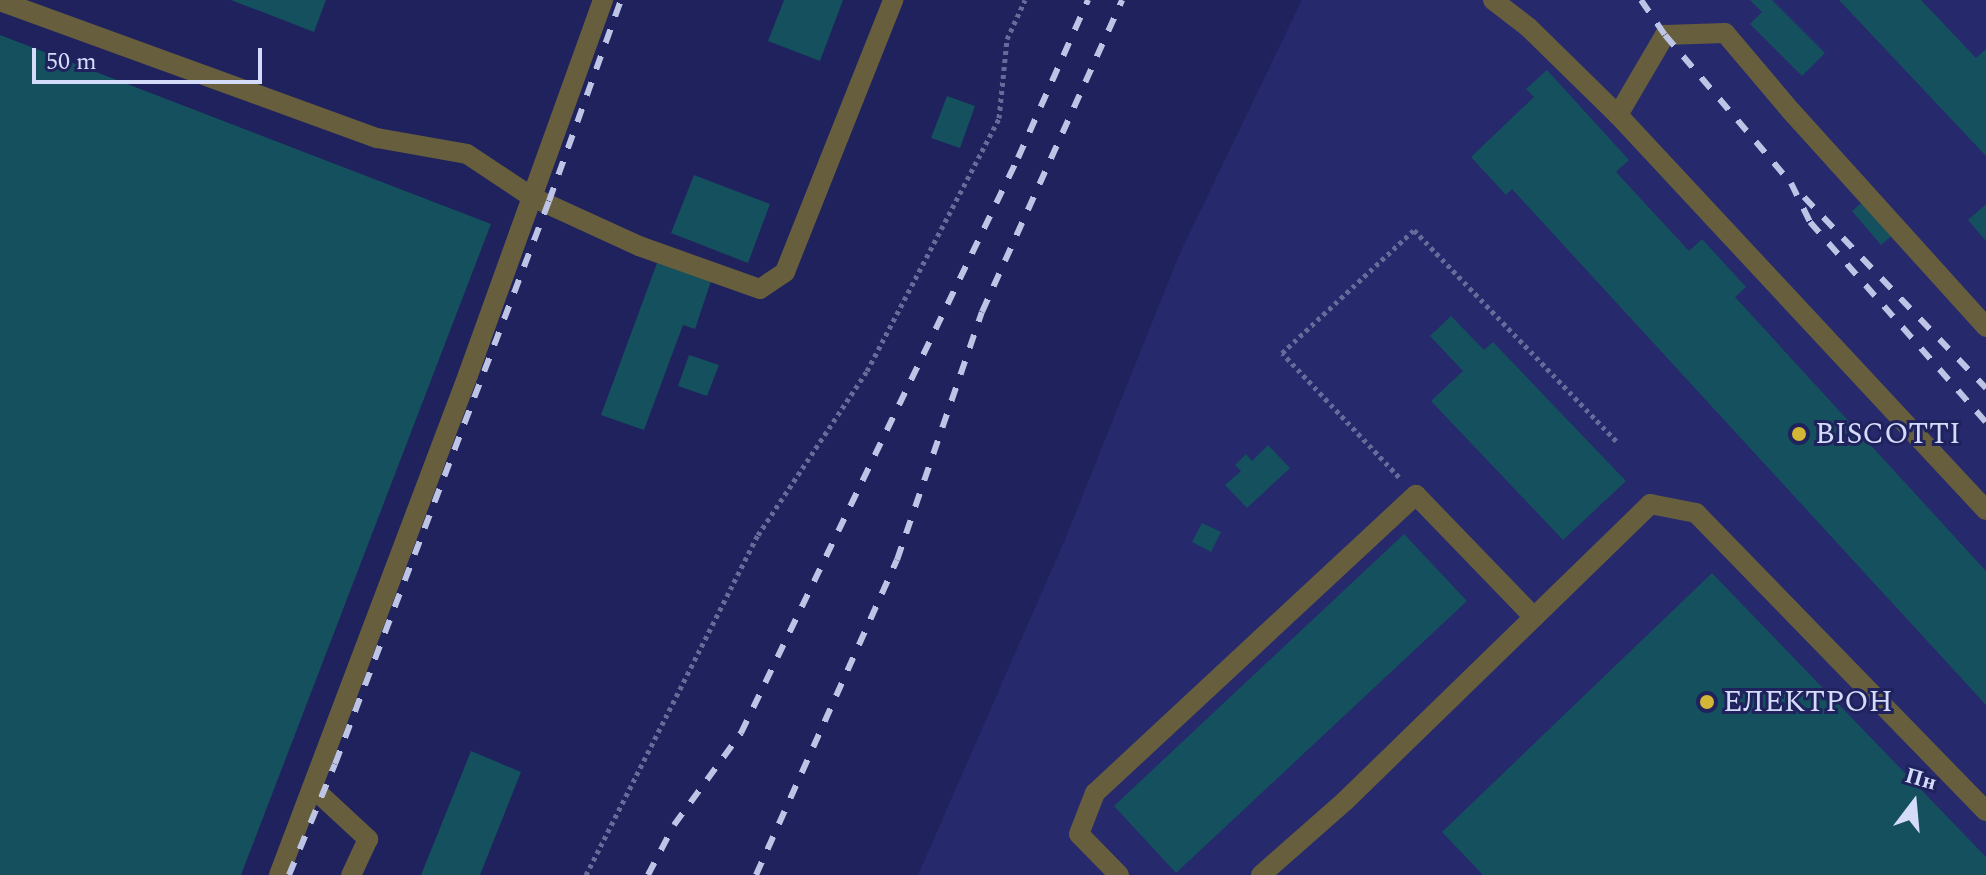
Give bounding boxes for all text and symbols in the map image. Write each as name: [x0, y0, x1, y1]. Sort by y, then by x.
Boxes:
scale bar: [36, 32, 266, 82]
text: 50 m: [46, 44, 97, 80]
place label: BISCOTTI: [1815, 416, 1961, 452]
marker: BISCOTTI: [1790, 425, 1808, 443]
place label: ЕЛЕКТРОН: [1723, 684, 1893, 720]
marker: ЕЛЕКТРОН: [1698, 693, 1716, 711]
text: Пн: [1901, 759, 1941, 800]
north arrow: [1874, 763, 1954, 843]

